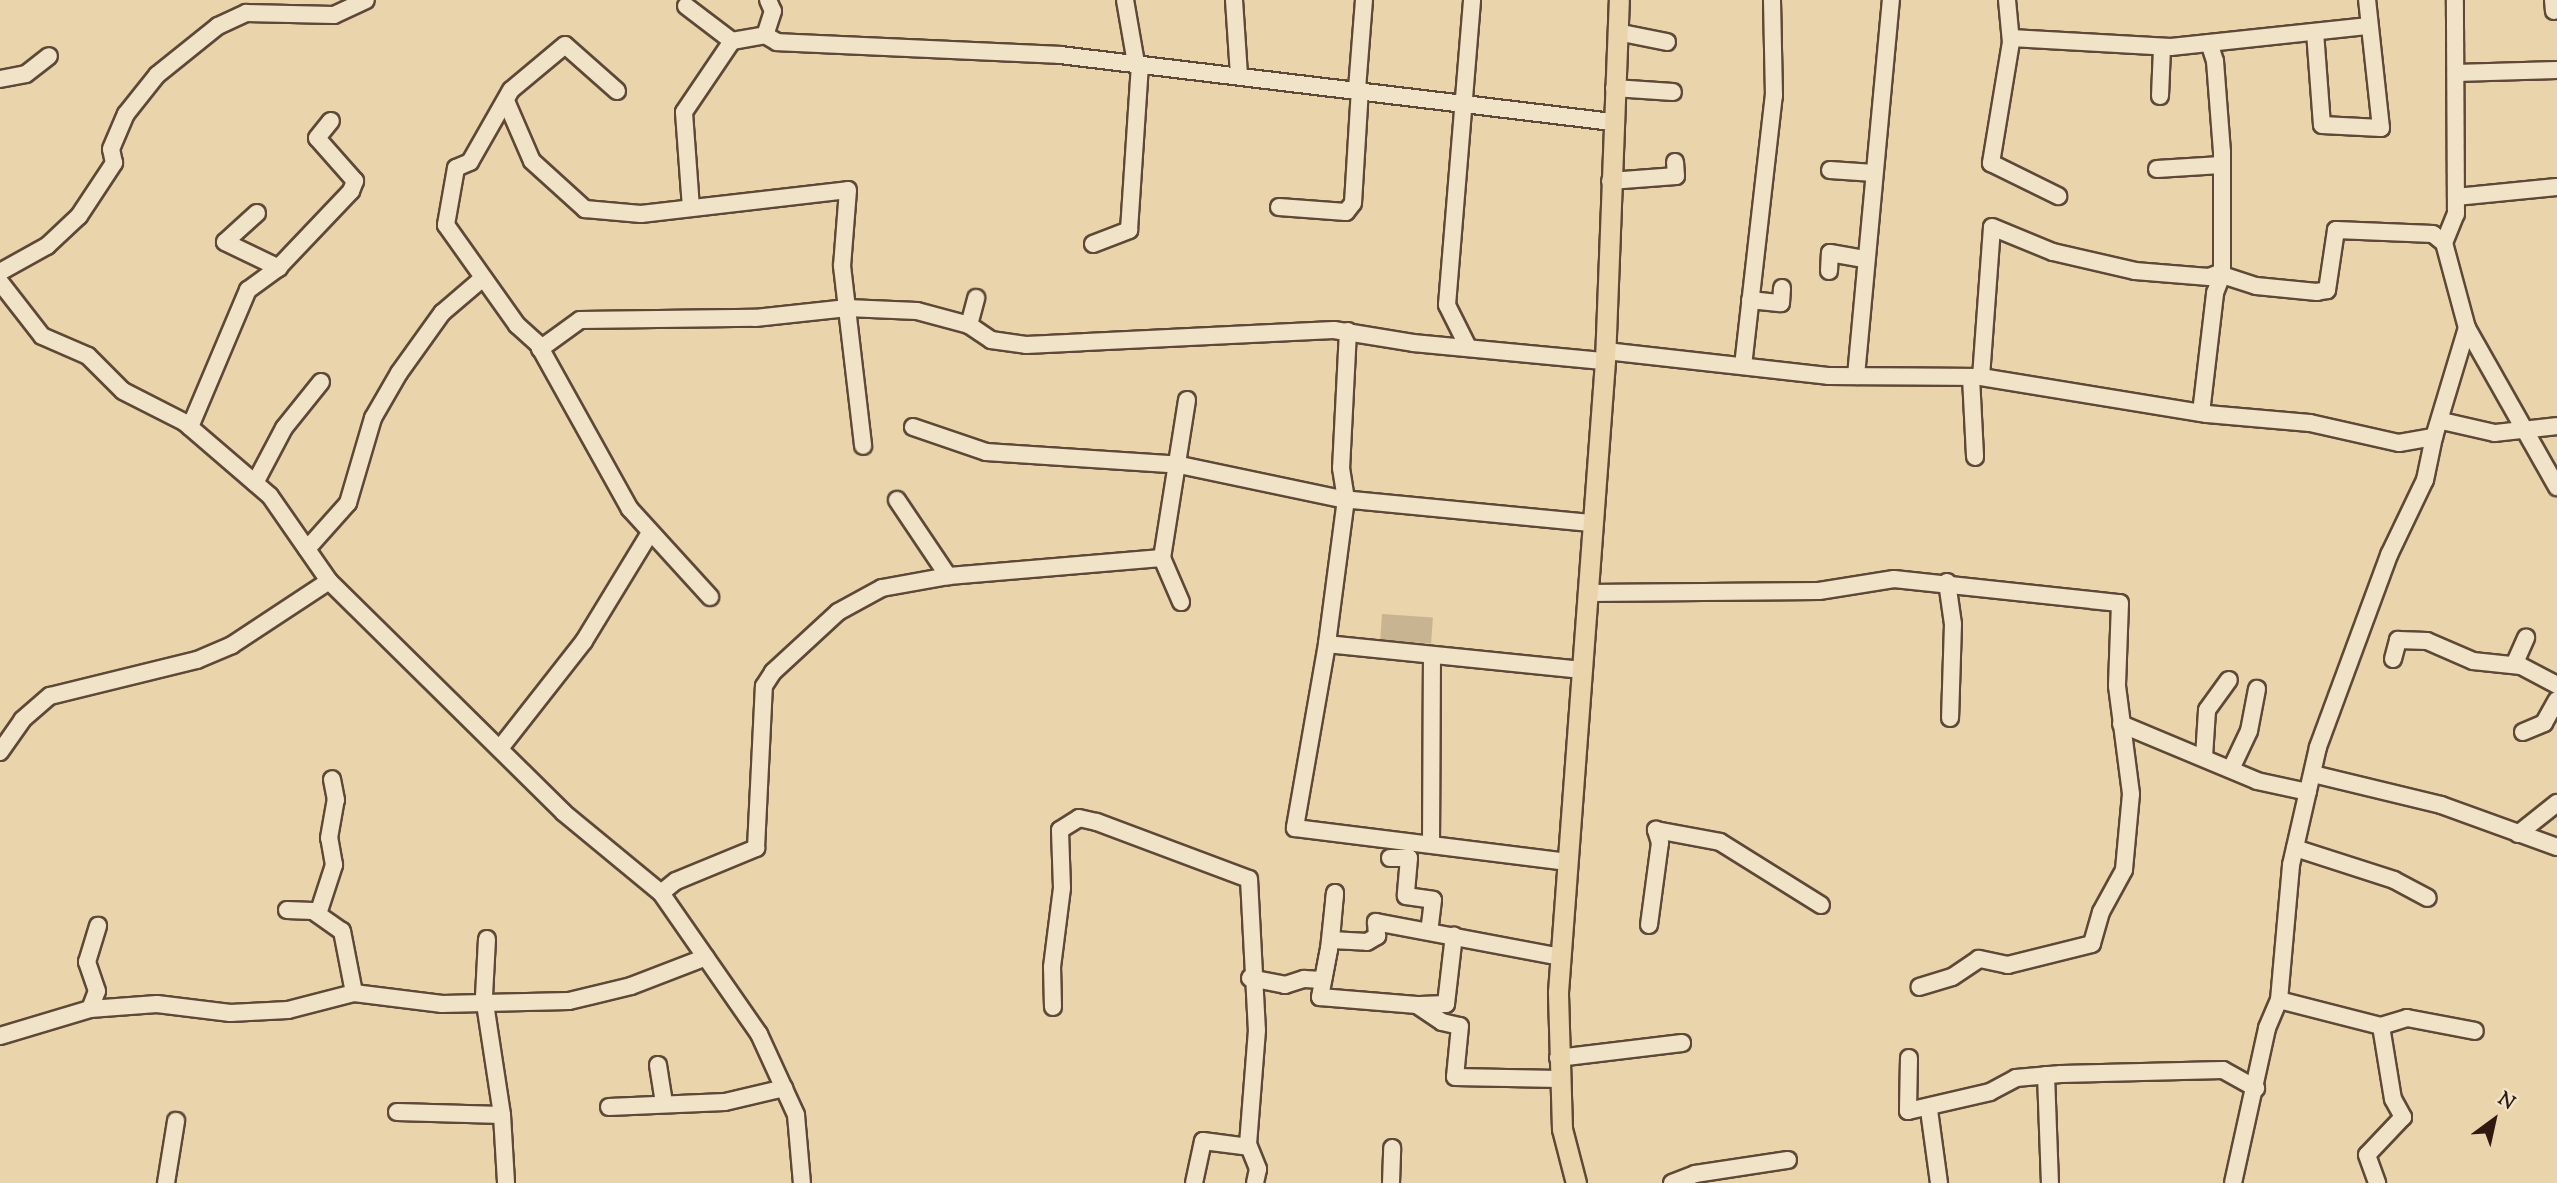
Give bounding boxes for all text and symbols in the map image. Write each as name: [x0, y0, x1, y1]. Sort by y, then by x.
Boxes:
north arrow: [2459, 1085, 2529, 1155]
text: N: [2492, 1087, 2519, 1117]

